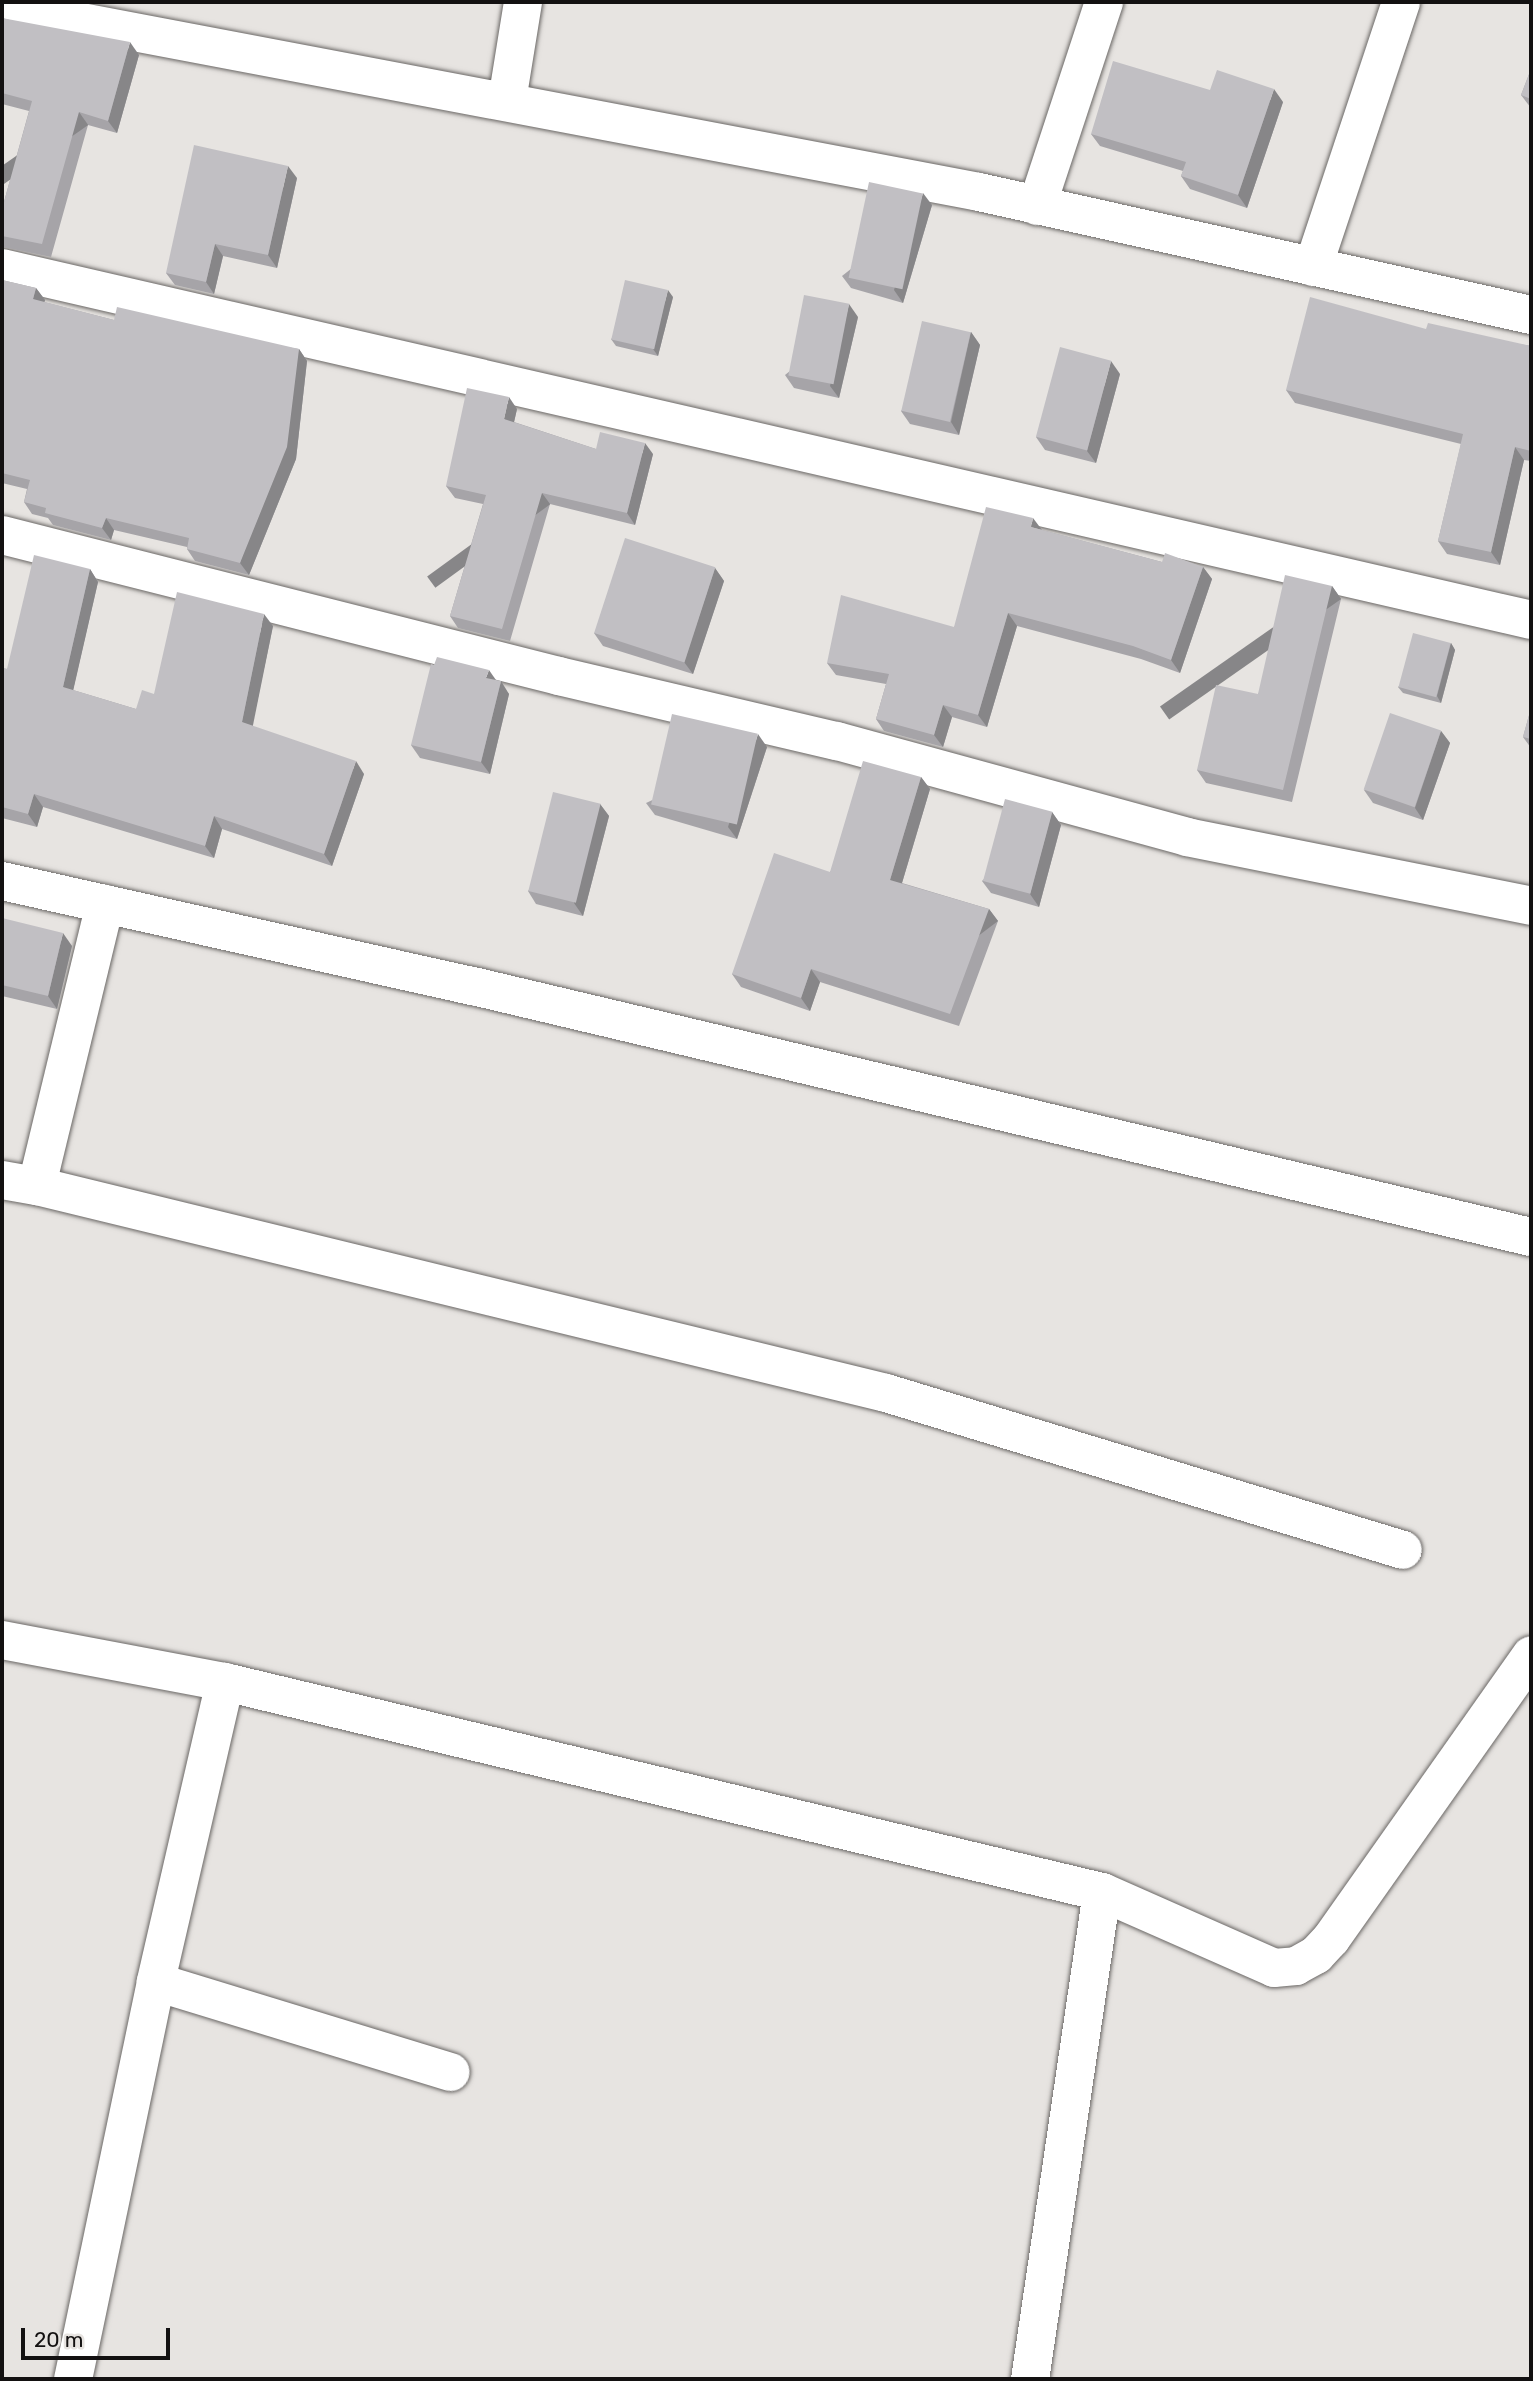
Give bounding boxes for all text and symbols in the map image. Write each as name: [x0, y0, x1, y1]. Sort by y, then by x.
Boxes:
scale bar: [24, 2314, 173, 2358]
text: 20 m: [34, 2327, 83, 2352]

